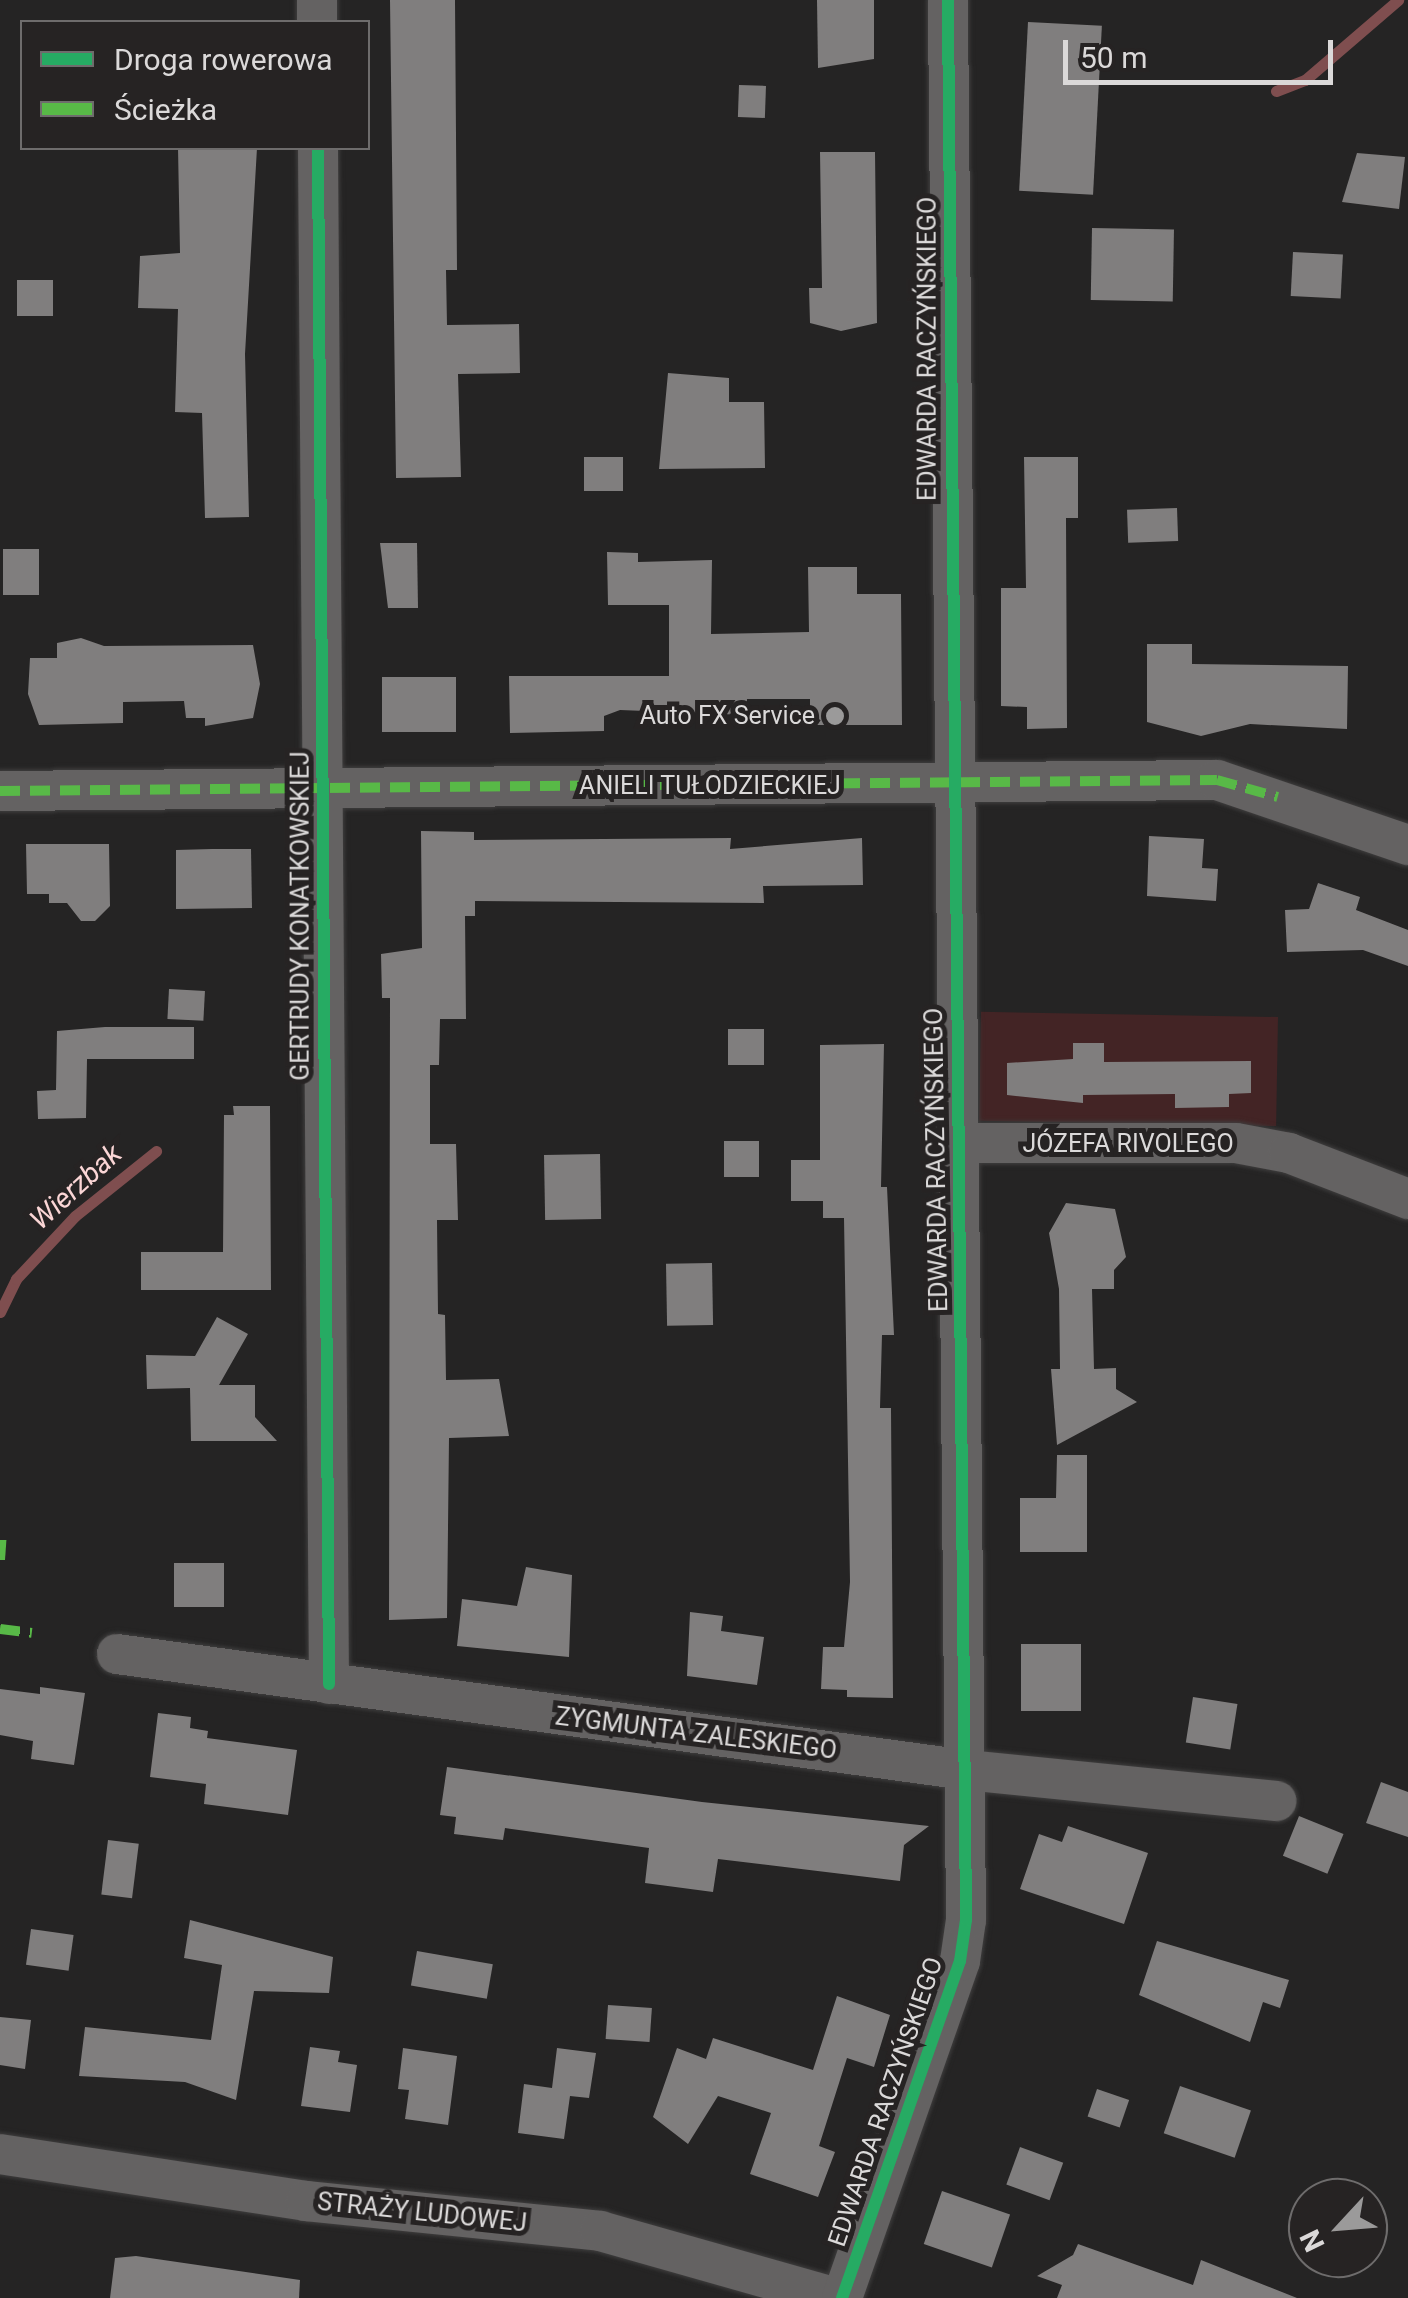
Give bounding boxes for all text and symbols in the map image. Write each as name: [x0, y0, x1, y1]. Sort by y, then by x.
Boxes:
legend: [20, 20, 370, 150]
scale bar: [1068, 20, 1338, 82]
text: 50 m: [1080, 40, 1147, 75]
text: Droga rowerowa: [114, 42, 333, 77]
text: Ścieżka: [114, 92, 217, 127]
street label: EDWARDA RACZYŃSKIEGO: [913, 197, 943, 501]
place label: Auto FX Service: [640, 701, 815, 731]
marker: Auto FX Service: [824, 705, 846, 727]
street label: GERTRUDY KONATKOWSKIEJ: [286, 751, 316, 1081]
street label: ANIELI TUŁODZIECKIEJ: [579, 771, 841, 801]
street label: EDWARDA RACZYŃSKIEGO: [919, 1008, 955, 1312]
street label: JÓZEFA RIVOLEGO: [1022, 1129, 1234, 1159]
water label: Wierzbak: [23, 1137, 129, 1237]
street label: ZYGMUNTA ZALESKIEGO: [553, 1702, 839, 1766]
street label: EDWARDA RACZYŃSKIEGO: [822, 1953, 950, 2251]
north arrow: [1288, 2178, 1388, 2278]
street label: STRAŻY LUDOWEJ: [316, 2187, 528, 2239]
text: N: [1293, 2224, 1332, 2257]

